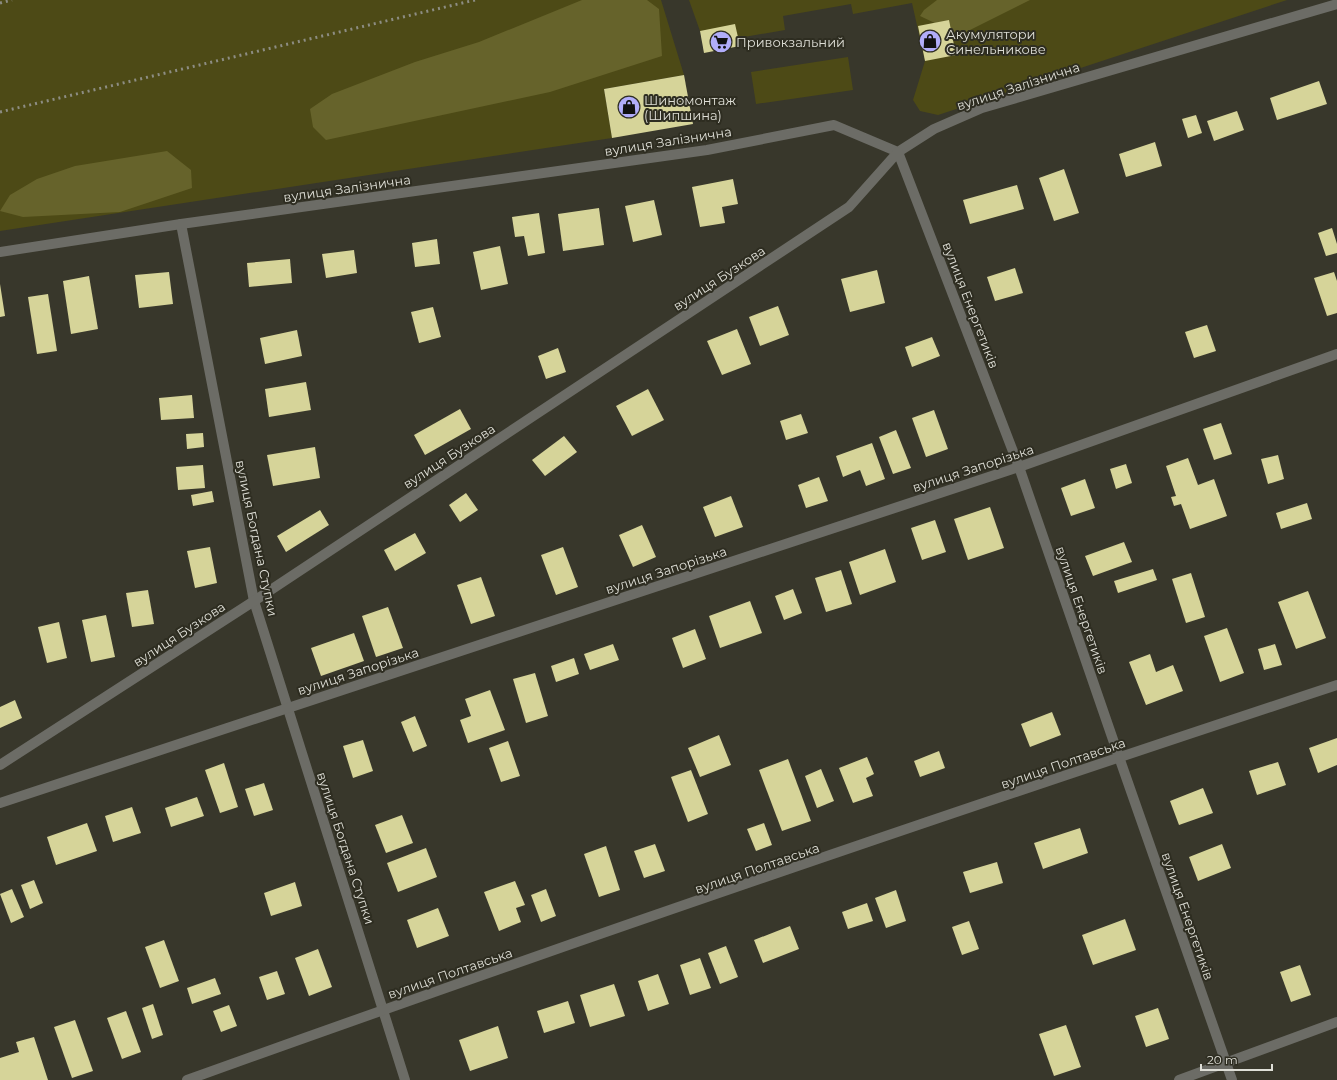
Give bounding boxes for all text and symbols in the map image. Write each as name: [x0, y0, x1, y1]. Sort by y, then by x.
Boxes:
place label: Акумулятори Синельникове: [946, 26, 1046, 57]
shop icon: Акумулятори Синельникове: [917, 28, 943, 54]
supermarket icon: Привокзальний: [708, 29, 734, 55]
place label: Привокзальний: [736, 34, 845, 50]
street label: вулиця Залізнична: [954, 59, 1082, 113]
place label: Шиномонтаж (Шипшина): [644, 92, 736, 123]
shop icon: Шиномонтаж (Шипшина): [616, 94, 642, 120]
street label: вулиця Залізнична: [603, 123, 733, 159]
street label: вулиця Залізнична: [282, 171, 412, 205]
street label: вулиця Енергетиків: [939, 239, 1003, 371]
street label: вулиця Бузкова: [670, 242, 768, 314]
street label: вулиця Бузкова: [400, 420, 498, 492]
street label: вулиця Запорізька: [910, 441, 1036, 495]
street label: вулиця Богдана Ступки: [233, 458, 281, 618]
street label: вулиця Запорізька: [603, 543, 729, 597]
street label: вулиця Енергетиків: [1053, 544, 1111, 676]
street label: вулиця Бузкова: [130, 598, 228, 670]
street label: вулиця Запорізька: [295, 644, 421, 698]
street label: вулиця Полтавська: [999, 734, 1127, 792]
street label: вулиця Богдана Ступки: [314, 770, 378, 926]
street label: вулиця Полтавська: [693, 839, 821, 897]
street label: вулиця Енергетиків: [1159, 850, 1217, 982]
street label: вулиця Полтавська: [386, 944, 514, 1002]
scale bar: [1201, 1046, 1272, 1072]
text: 20 m: [1207, 1052, 1238, 1067]

